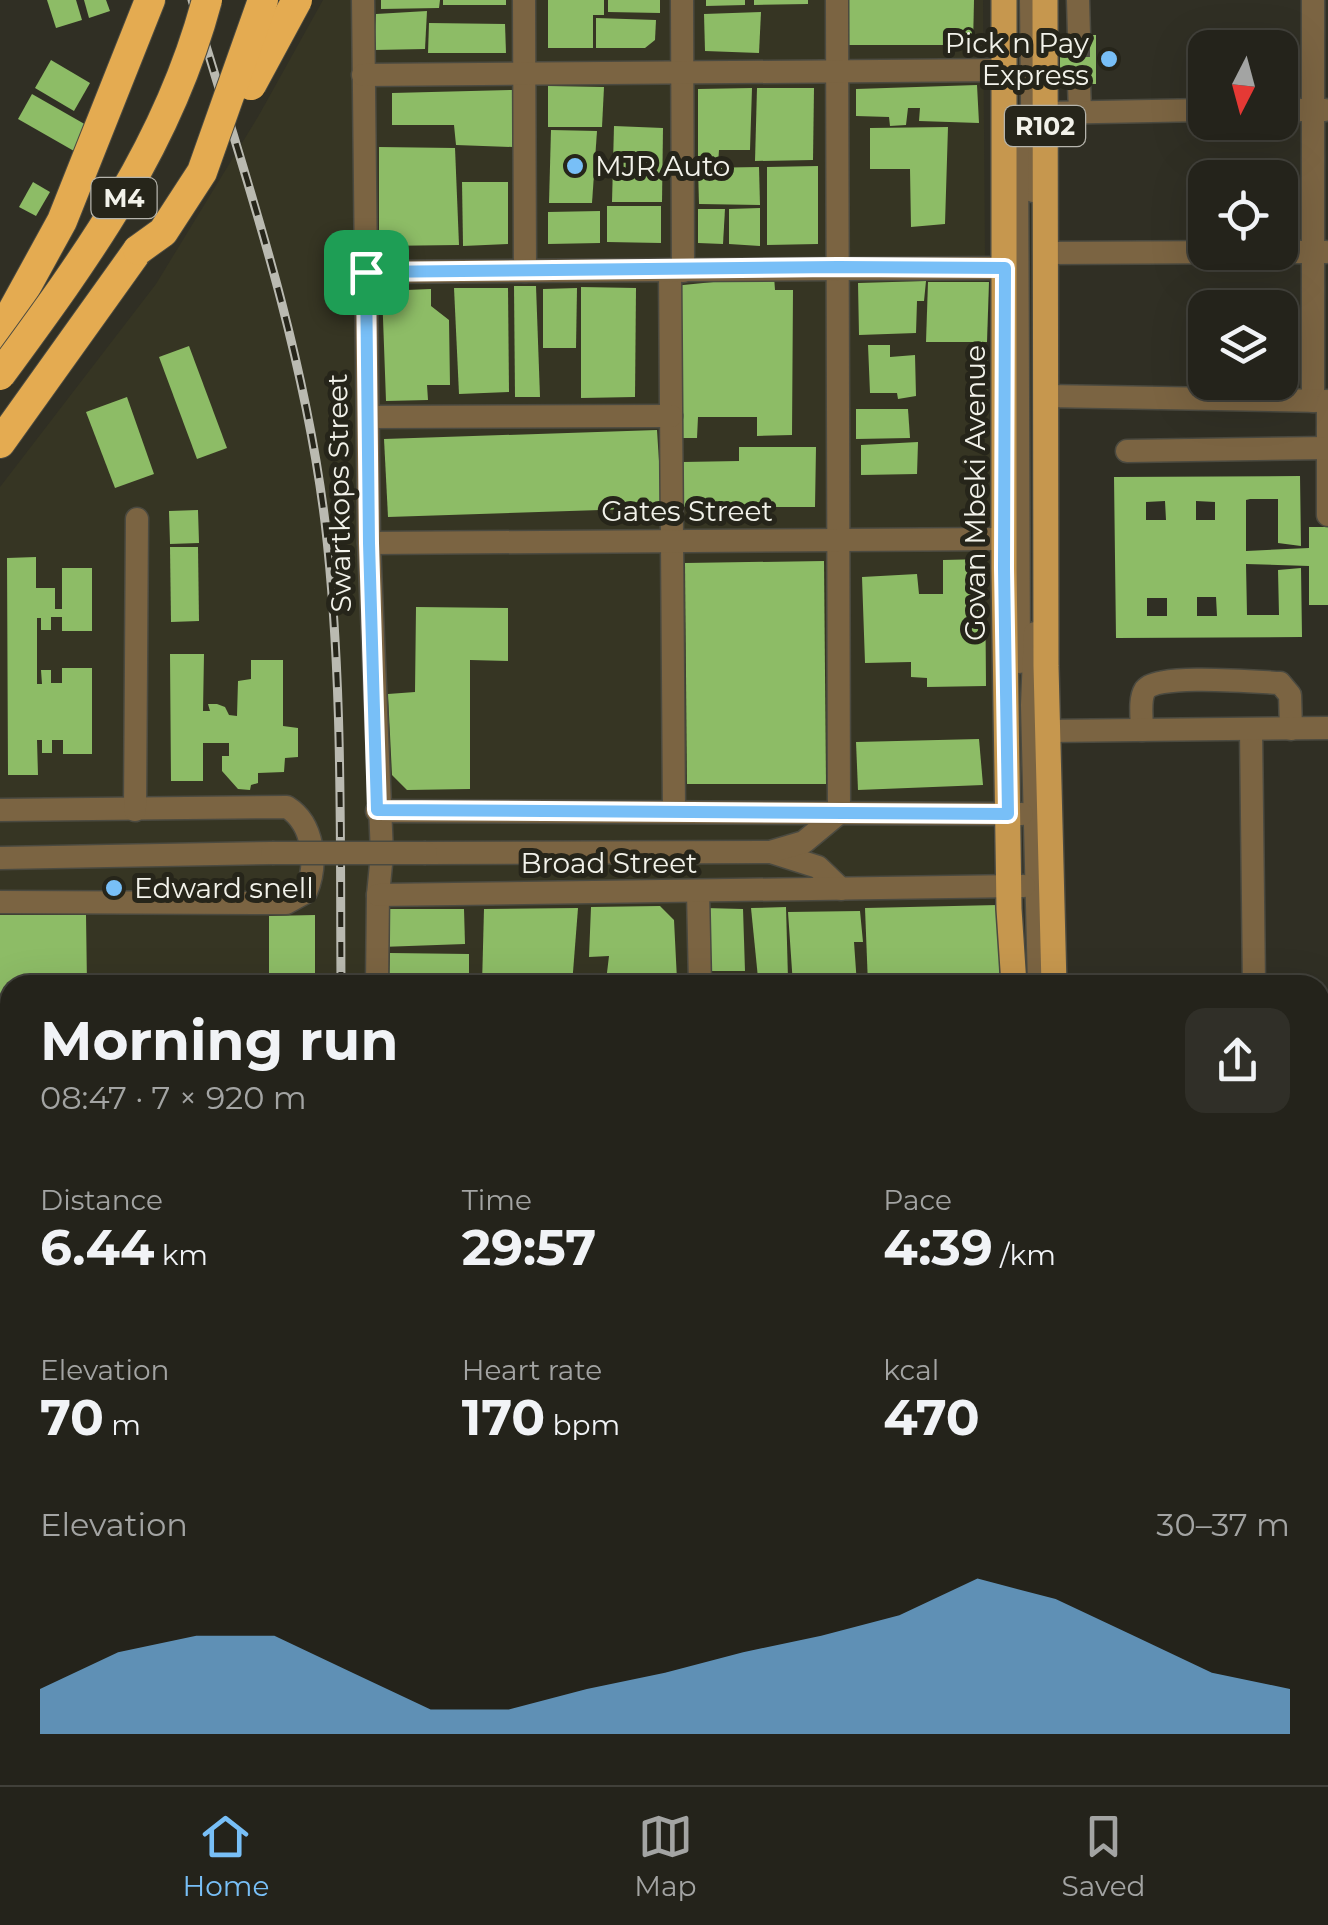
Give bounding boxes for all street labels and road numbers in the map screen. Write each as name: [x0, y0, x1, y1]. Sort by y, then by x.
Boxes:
road number: R102: [1005, 106, 1085, 146]
road number: M4: [92, 178, 156, 218]
street label: Govan Mbeki Avenue: [958, 345, 992, 641]
street label: Swartkops Street: [320, 373, 358, 613]
street label: Gates Street: [601, 494, 773, 528]
street label: Broad Street: [521, 846, 697, 880]

